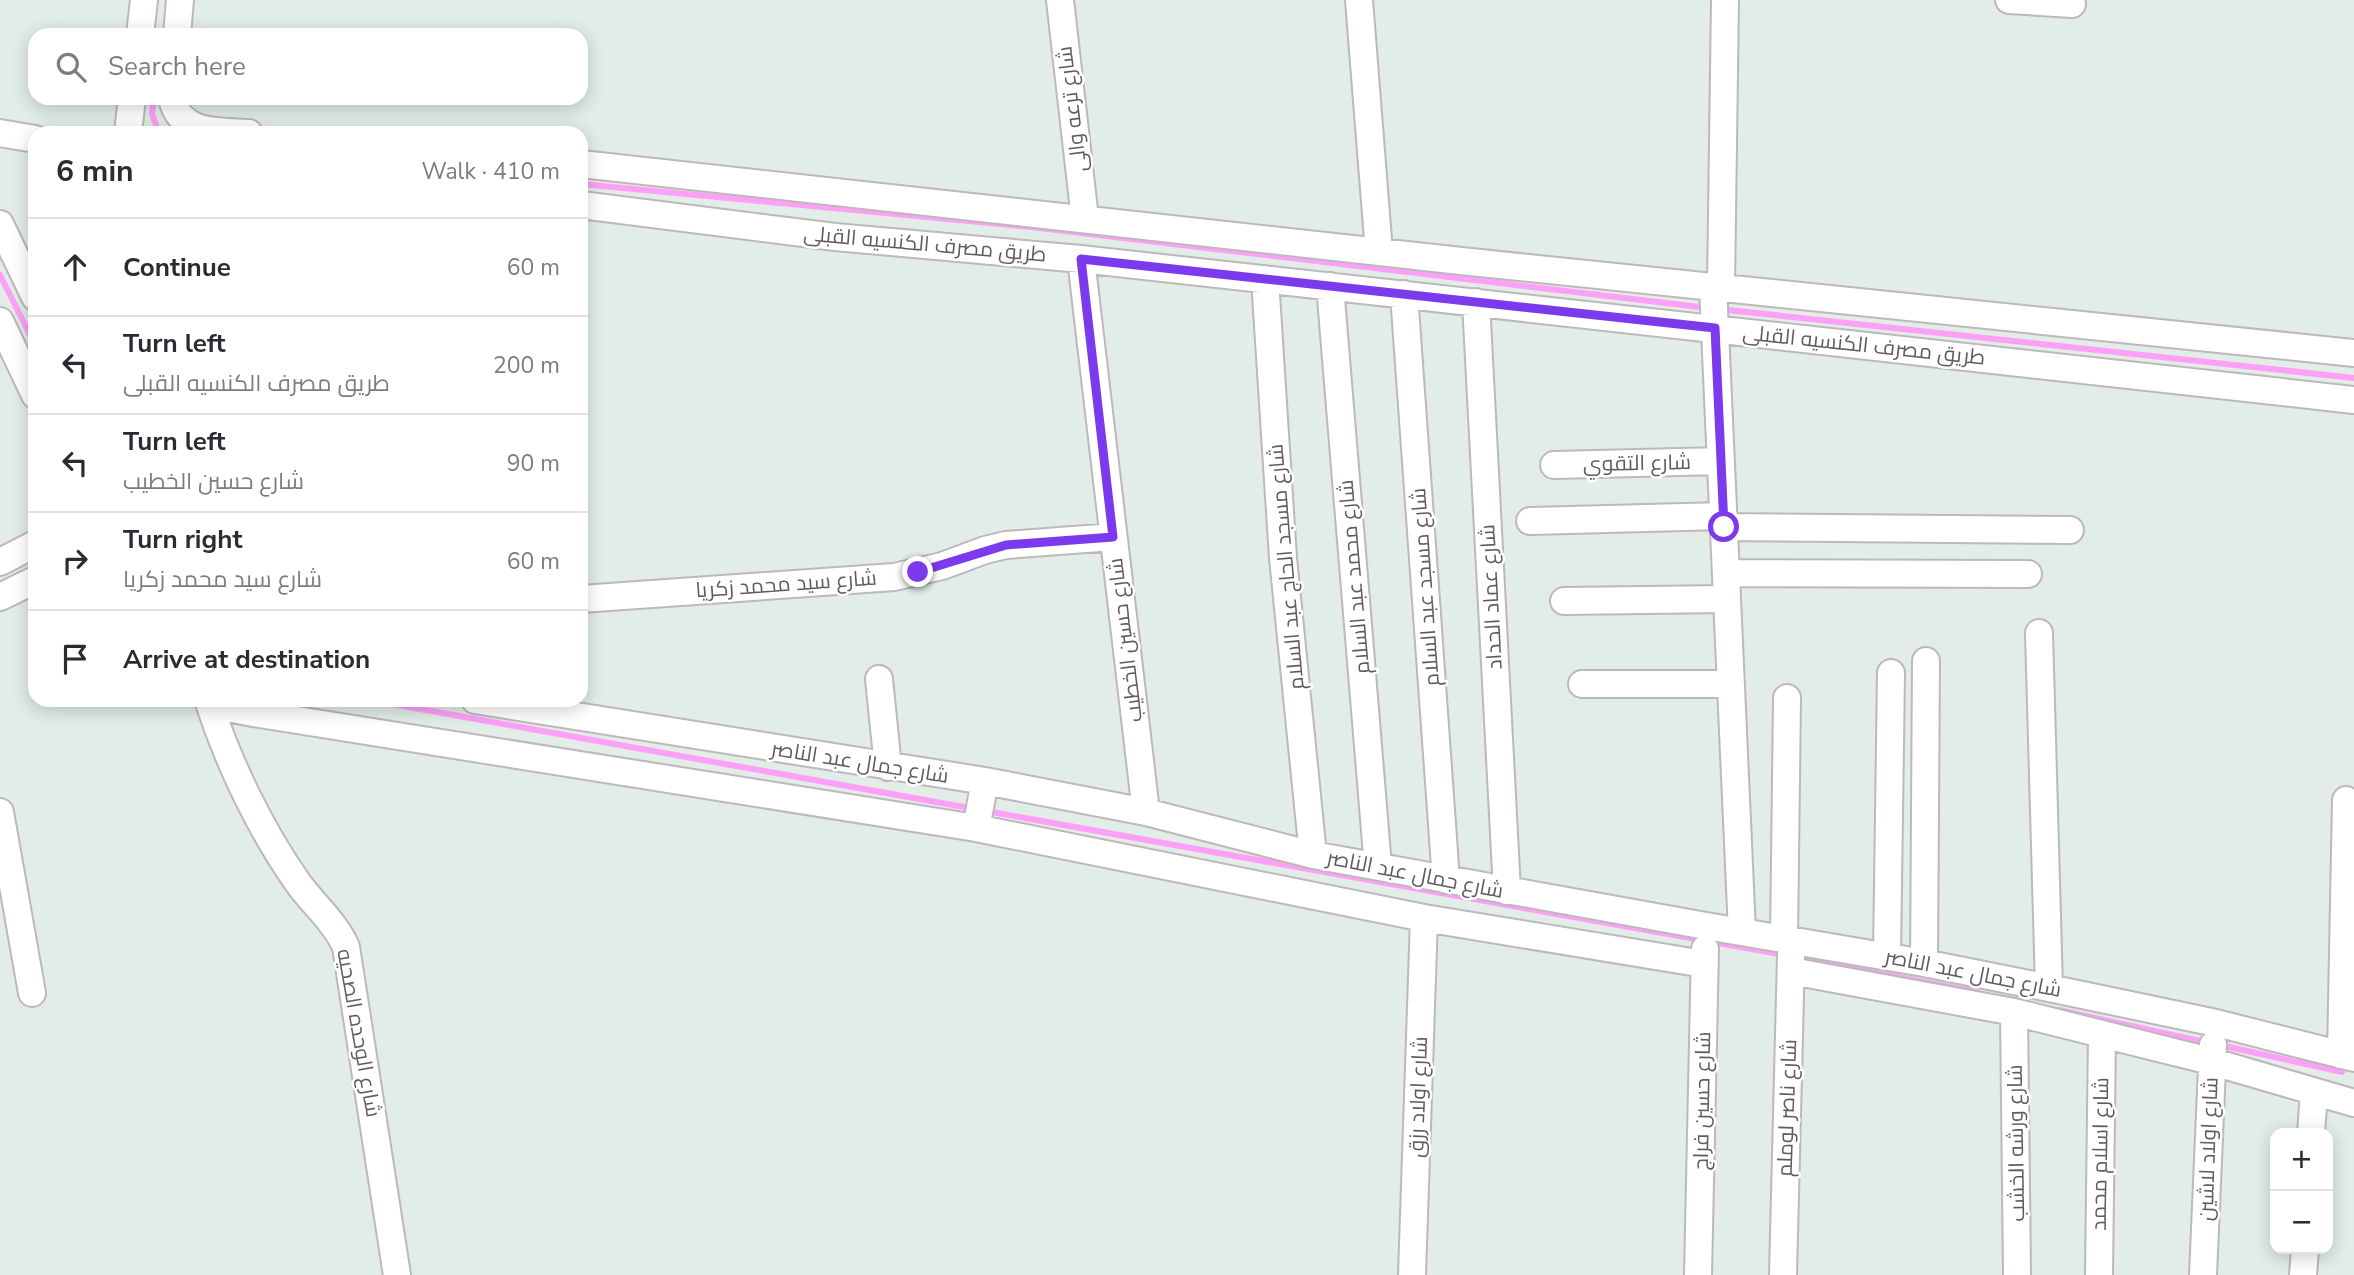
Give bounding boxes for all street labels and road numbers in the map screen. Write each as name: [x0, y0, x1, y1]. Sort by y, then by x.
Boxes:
street label: شارع ترعه والى: [1050, 45, 1094, 173]
street label: طريق مصرف الكنسيه القبلى: [802, 219, 1048, 269]
street label: طريق مصرف الكنسيه القبلى: [1741, 318, 1987, 372]
street label: شارع مسجد الحاج عبد السلام: [1261, 443, 1311, 691]
street label: شارع التقوي: [1583, 448, 1691, 480]
street label: شارع محمد عبد السلام: [1332, 479, 1376, 675]
street label: شارع مسجد عبد السلام: [1404, 487, 1446, 687]
street label: شارع عماد الحداد: [1473, 524, 1509, 670]
street label: شارع حسين الخطيب: [1101, 556, 1149, 724]
street label: شارع سيد محمد زكريا: [694, 564, 878, 604]
street label: شارع جمال عبد الناصر: [768, 734, 951, 790]
street label: شارع جمال عبد الناصر: [1323, 843, 1506, 905]
street label: شارع جمال عبد الناصر: [1881, 942, 2064, 1004]
street label: شارع الوحده الصحيه: [330, 947, 388, 1119]
street label: شارع حسين فراج: [1687, 1031, 1717, 1171]
street label: شارع اولاد رزق: [1402, 1036, 1434, 1158]
street label: شارع ناصر لوملم: [1771, 1039, 1803, 1177]
street label: شارع ورشه الخشب: [2001, 1064, 2031, 1222]
street label: شارع اسلام محمد: [2085, 1077, 2115, 1231]
street label: شارع اولاد لاشين: [2191, 1077, 2225, 1221]

